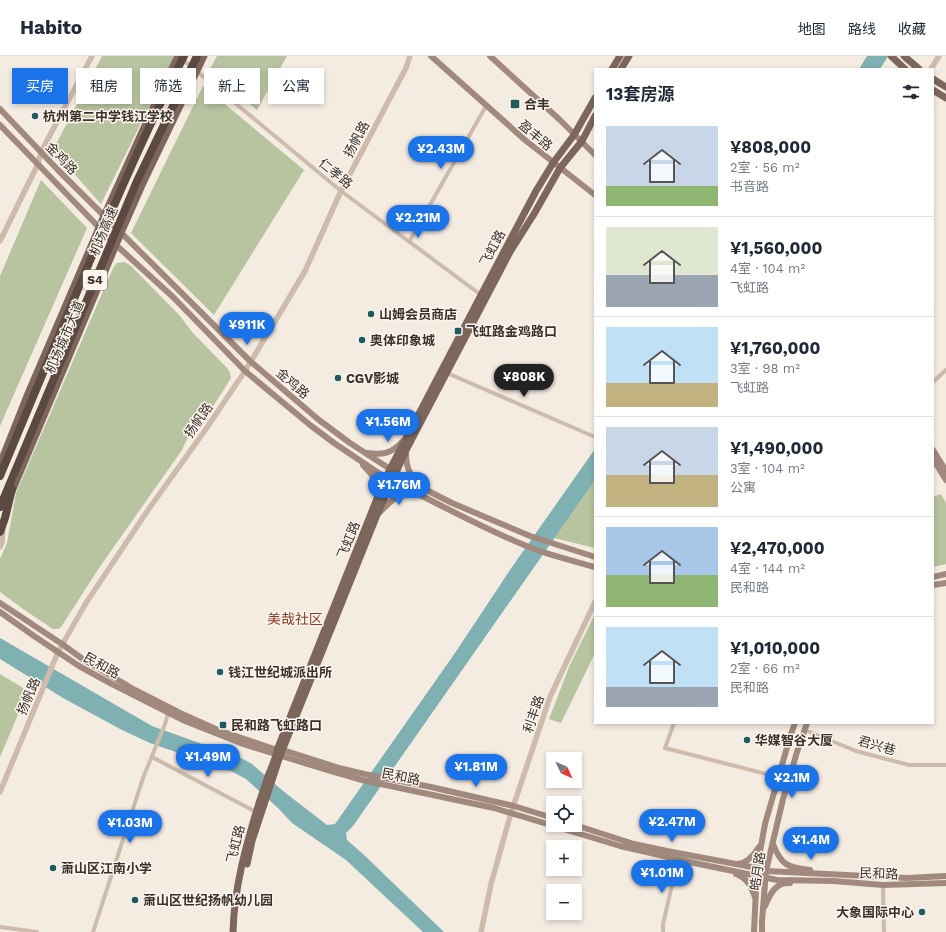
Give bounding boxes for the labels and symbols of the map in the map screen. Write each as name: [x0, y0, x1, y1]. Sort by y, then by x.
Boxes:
place label: 合丰: [524, 97, 550, 112]
marker: 合丰: [509, 98, 521, 110]
place label: 杭州第二中学钱江学校: [43, 109, 173, 124]
marker: 杭州第二中学钱江学校: [30, 111, 40, 121]
street label: 盈丰路: [516, 117, 555, 154]
street label: 扬帆路: [341, 118, 372, 160]
pin: ¥2.43M: [408, 136, 474, 170]
street label: 金鸡路: [43, 139, 81, 178]
street label: 仁孝路: [316, 155, 356, 191]
street label: 机场高速: [86, 204, 121, 258]
pin: ¥2.21M: [385, 205, 451, 239]
street label: 飞虹路: [477, 227, 508, 269]
road number: S4: [83, 270, 107, 290]
street label: 机场城市大道: [42, 298, 87, 376]
place label: 山姆会员商店: [379, 307, 457, 322]
marker: 山姆会员商店: [366, 309, 376, 319]
pin: ¥911K: [219, 312, 275, 346]
place label: 飞虹路金鸡路口: [466, 324, 557, 339]
marker: 飞虹路金鸡路口: [453, 326, 463, 336]
place label: 奥体印象城: [370, 333, 435, 348]
marker: 奥体印象城: [357, 335, 367, 345]
pin: ¥808K: [496, 364, 552, 398]
street label: 金鸡路: [273, 365, 312, 402]
place label: CGV影城: [346, 371, 399, 386]
marker: CGV影城: [333, 373, 343, 383]
street label: 扬帆路: [181, 400, 216, 441]
pin: ¥1.56M: [355, 409, 421, 443]
pin: ¥1.76M: [366, 472, 432, 506]
street label: 飞虹路: [334, 519, 363, 561]
district label: 美哉社区: [267, 611, 323, 627]
street label: 民和路: [81, 649, 122, 681]
place label: 钱江世纪城派出所: [228, 665, 332, 680]
marker: 钱江世纪城派出所: [215, 667, 225, 677]
street label: 扬帆路: [14, 675, 43, 717]
street label: 利丰路: [520, 693, 547, 735]
place label: 民和路飞虹路口: [231, 718, 322, 733]
marker: 民和路飞虹路口: [218, 720, 228, 730]
place label: 华媒智谷大厦: [755, 733, 833, 748]
street label: 君兴巷: [856, 733, 898, 758]
marker: 华媒智谷大厦: [742, 735, 752, 745]
pin: ¥1.49M: [175, 744, 241, 778]
north arrow: [546, 752, 582, 788]
pin: ¥1.81M: [443, 754, 509, 788]
street label: 民和路: [380, 765, 421, 788]
pin: ¥2.1M: [764, 765, 820, 799]
pin: ¥2.47M: [639, 809, 705, 843]
pin: ¥1.03M: [97, 810, 163, 844]
street label: 飞虹路: [223, 823, 247, 865]
pin: ¥1.4M: [783, 827, 839, 861]
street label: 皓月路: [747, 851, 768, 892]
pin: ¥1.01M: [629, 860, 695, 894]
place label: 萧山区江南小学: [61, 861, 152, 876]
marker: 萧山区江南小学: [48, 863, 58, 873]
street label: 民和路: [859, 865, 899, 882]
place label: 萧山区世纪扬帆幼儿园: [143, 893, 273, 908]
marker: 萧山区世纪扬帆幼儿园: [130, 895, 140, 905]
place label: 大象国际中心: [836, 905, 914, 920]
marker: 大象国际中心: [917, 907, 927, 917]

